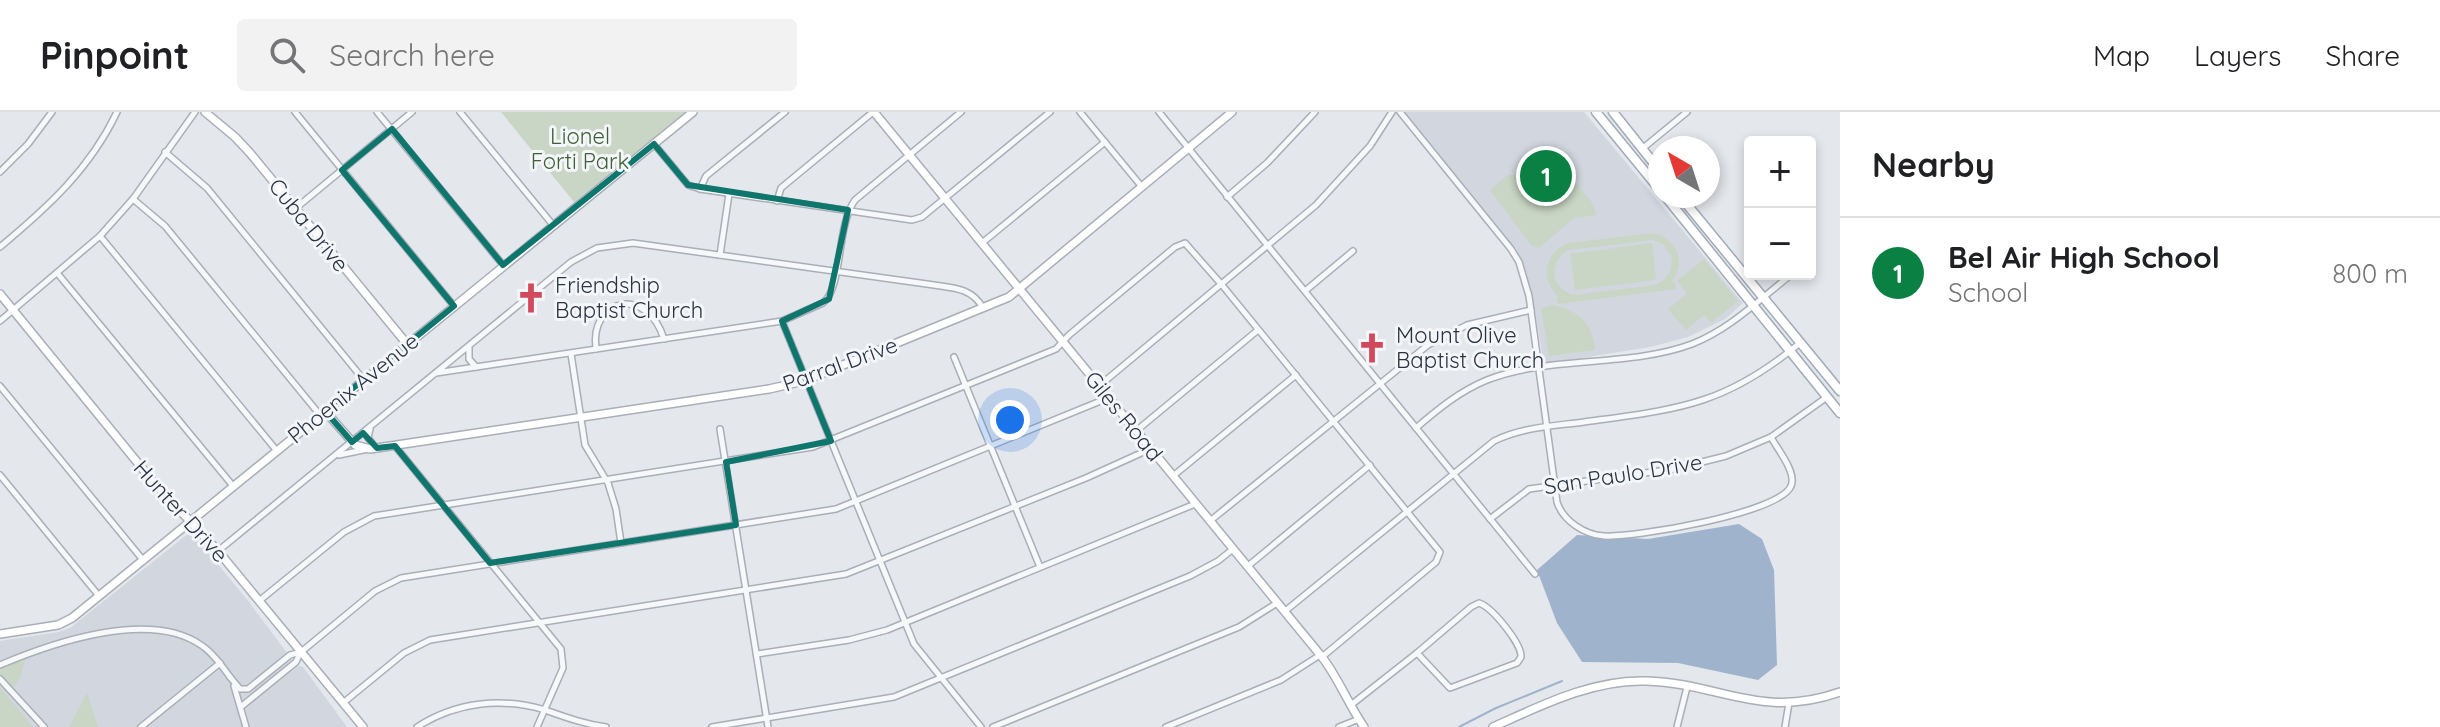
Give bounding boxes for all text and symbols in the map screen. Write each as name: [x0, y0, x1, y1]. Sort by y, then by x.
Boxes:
search box: [237, 19, 797, 91]
text: Pinpoint: [40, 31, 189, 79]
icon: search: [265, 33, 309, 77]
text: Search here: [329, 36, 495, 74]
text: Map: [2093, 38, 2150, 73]
text: Layers: [2194, 38, 2281, 73]
text: Share: [2325, 38, 2400, 73]
park label: Lionel Forti Park: [531, 122, 629, 175]
north arrow: [1648, 136, 1720, 208]
map controls: [1744, 136, 1816, 280]
button: +: [1744, 136, 1816, 208]
text: Nearby: [1872, 143, 1995, 186]
pin: 1: [1520, 146, 1572, 206]
street label: Cuba Drive: [263, 172, 355, 278]
button: −: [1744, 208, 1816, 280]
text: Bel Air High School: [1948, 238, 2220, 276]
text: 1: [1893, 257, 1903, 290]
text: 800 m: [2332, 257, 2408, 290]
place label: Friendship Baptist Church: [555, 271, 703, 324]
text: School: [1948, 276, 2028, 309]
church icon: Friendship Baptist Church: [514, 281, 548, 315]
place label: Mount Olive Baptist Church: [1396, 321, 1544, 374]
street label: Phoenix Avenue: [282, 327, 424, 449]
street label: Parral Drive: [779, 330, 901, 398]
church icon: Mount Olive Baptist Church: [1355, 331, 1389, 365]
street label: Giles Road: [1079, 365, 1169, 467]
your location: [990, 400, 1030, 440]
street label: San Paulo Drive: [1542, 448, 1704, 500]
street label: Hunter Drive: [128, 454, 234, 568]

